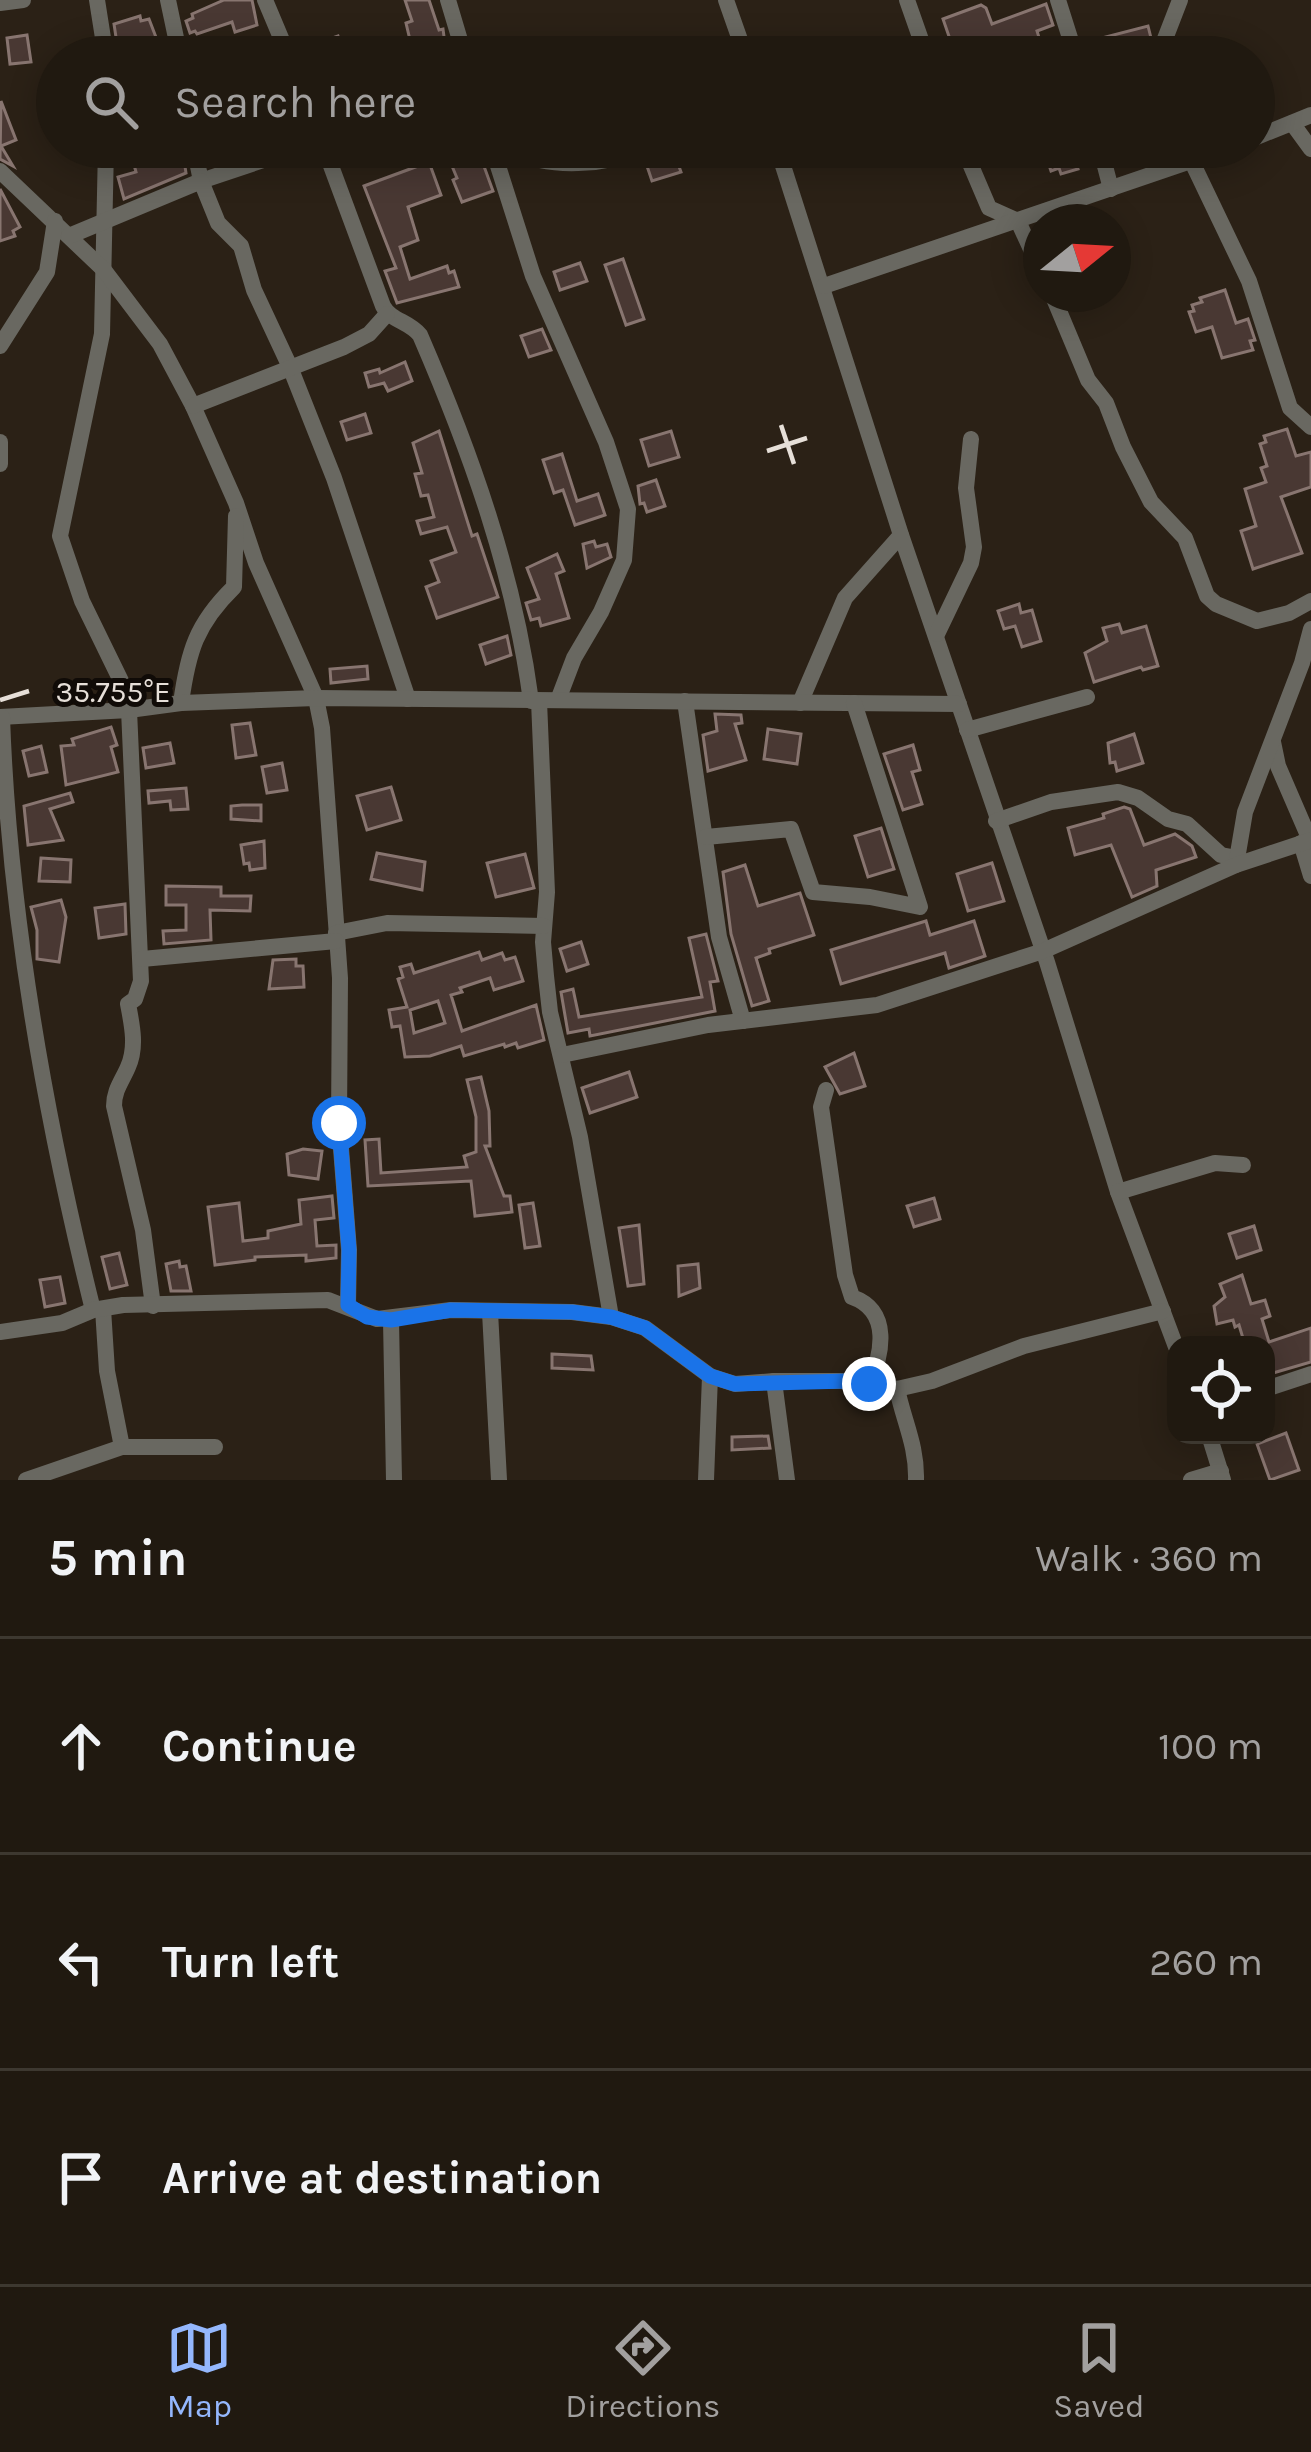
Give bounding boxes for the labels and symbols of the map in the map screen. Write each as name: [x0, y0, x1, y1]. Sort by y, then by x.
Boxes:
north arrow: [1023, 204, 1131, 312]
text: 35.755°E: [55, 674, 171, 710]
route start: [312, 1096, 366, 1150]
route end: [842, 1357, 896, 1411]

